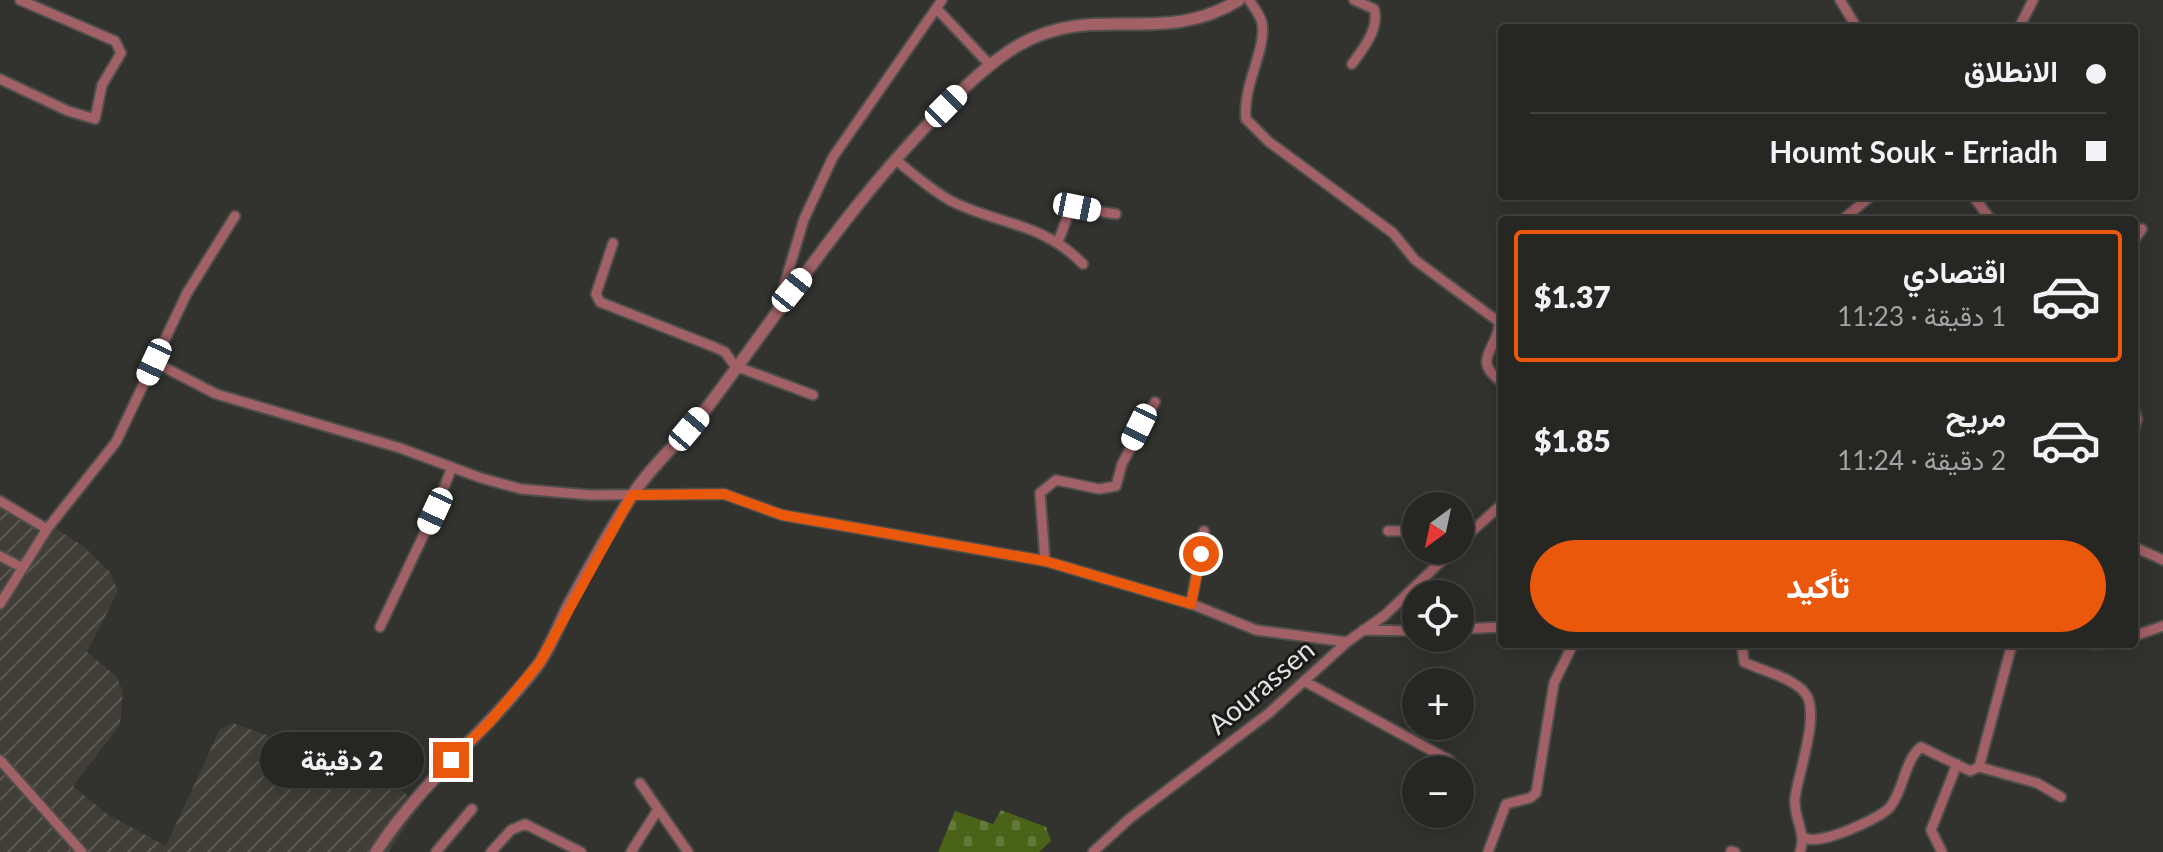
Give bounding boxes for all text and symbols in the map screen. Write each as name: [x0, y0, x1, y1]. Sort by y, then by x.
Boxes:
text: الانطلاق: [1964, 52, 2058, 88]
car: [921, 81, 971, 131]
text: Houmt Souk - Erriadh: [1769, 133, 2058, 169]
car: [1051, 191, 1103, 223]
text: اقتصادي: [1903, 253, 2006, 289]
icon: car: [2030, 260, 2102, 332]
car: [768, 264, 816, 316]
text: $1.37: [1534, 278, 1611, 314]
text: 1 دقيقة · 11:23: [1837, 300, 2006, 332]
car: [133, 335, 175, 389]
text: مريح: [1946, 397, 2006, 433]
car: [1118, 400, 1160, 454]
car: [664, 403, 714, 455]
icon: car: [2030, 404, 2102, 476]
text: $1.85: [1534, 422, 1611, 458]
text: 2 دقيقة · 11:24: [1837, 444, 2006, 476]
car: [414, 484, 456, 538]
north arrow: [1402, 492, 1474, 564]
map controls: [1402, 492, 1474, 828]
route start: [1183, 536, 1219, 572]
button: تأكيد: [1530, 540, 2106, 632]
button: locate: [1402, 580, 1474, 652]
street label: Aourassen: [1200, 632, 1321, 741]
button: +: [1402, 668, 1474, 740]
callout: 2 دقيقة: [259, 732, 423, 788]
route end: [433, 742, 469, 778]
text: 2 دقيقة: [301, 744, 383, 776]
button: −: [1402, 756, 1474, 828]

